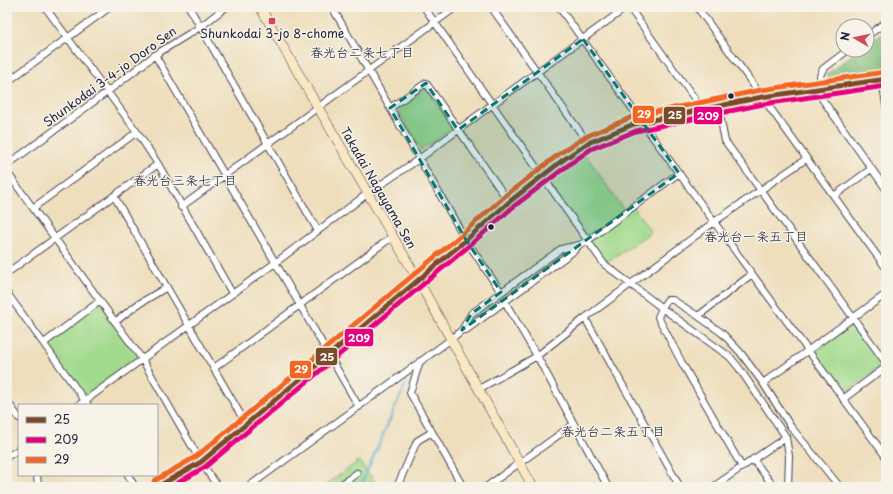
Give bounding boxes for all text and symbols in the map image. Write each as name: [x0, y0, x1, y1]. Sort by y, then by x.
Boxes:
marker: Shunkodai 3-jo 8-chome: [267, 16, 277, 26]
north arrow: [835, 18, 875, 58]
street label: Shunkodai 3-4-jo Doro Sen: [39, 22, 180, 131]
place label: Shunkodai 3-jo 8-chome: [200, 24, 344, 42]
text: N: [836, 30, 854, 42]
district label: 春光台二条七丁目: [310, 42, 414, 61]
unlabelled marker: [726, 91, 736, 101]
line badge: 29: [632, 105, 655, 124]
text: 29: [637, 105, 652, 122]
line badge: 25: [663, 106, 686, 125]
text: 25: [668, 106, 682, 123]
line badge: 209: [693, 106, 723, 125]
text: 209: [697, 107, 720, 124]
street label: Takadai Nagayama Sen: [337, 123, 421, 252]
district label: 春光台三条七丁目: [133, 170, 237, 189]
unlabelled marker: [486, 222, 496, 232]
district label: 春光台一条五丁目: [704, 226, 808, 245]
line badge: 209: [344, 328, 374, 347]
text: 209: [348, 329, 371, 346]
line badge: 25: [315, 347, 338, 366]
text: 25: [320, 348, 334, 365]
line badge: 29: [289, 360, 312, 379]
text: 29: [294, 360, 309, 377]
legend: [18, 404, 158, 476]
text: 25: [54, 410, 70, 428]
district label: 春光台二条五丁目: [561, 421, 665, 440]
text: 209: [54, 430, 78, 448]
text: 29: [54, 450, 69, 468]

